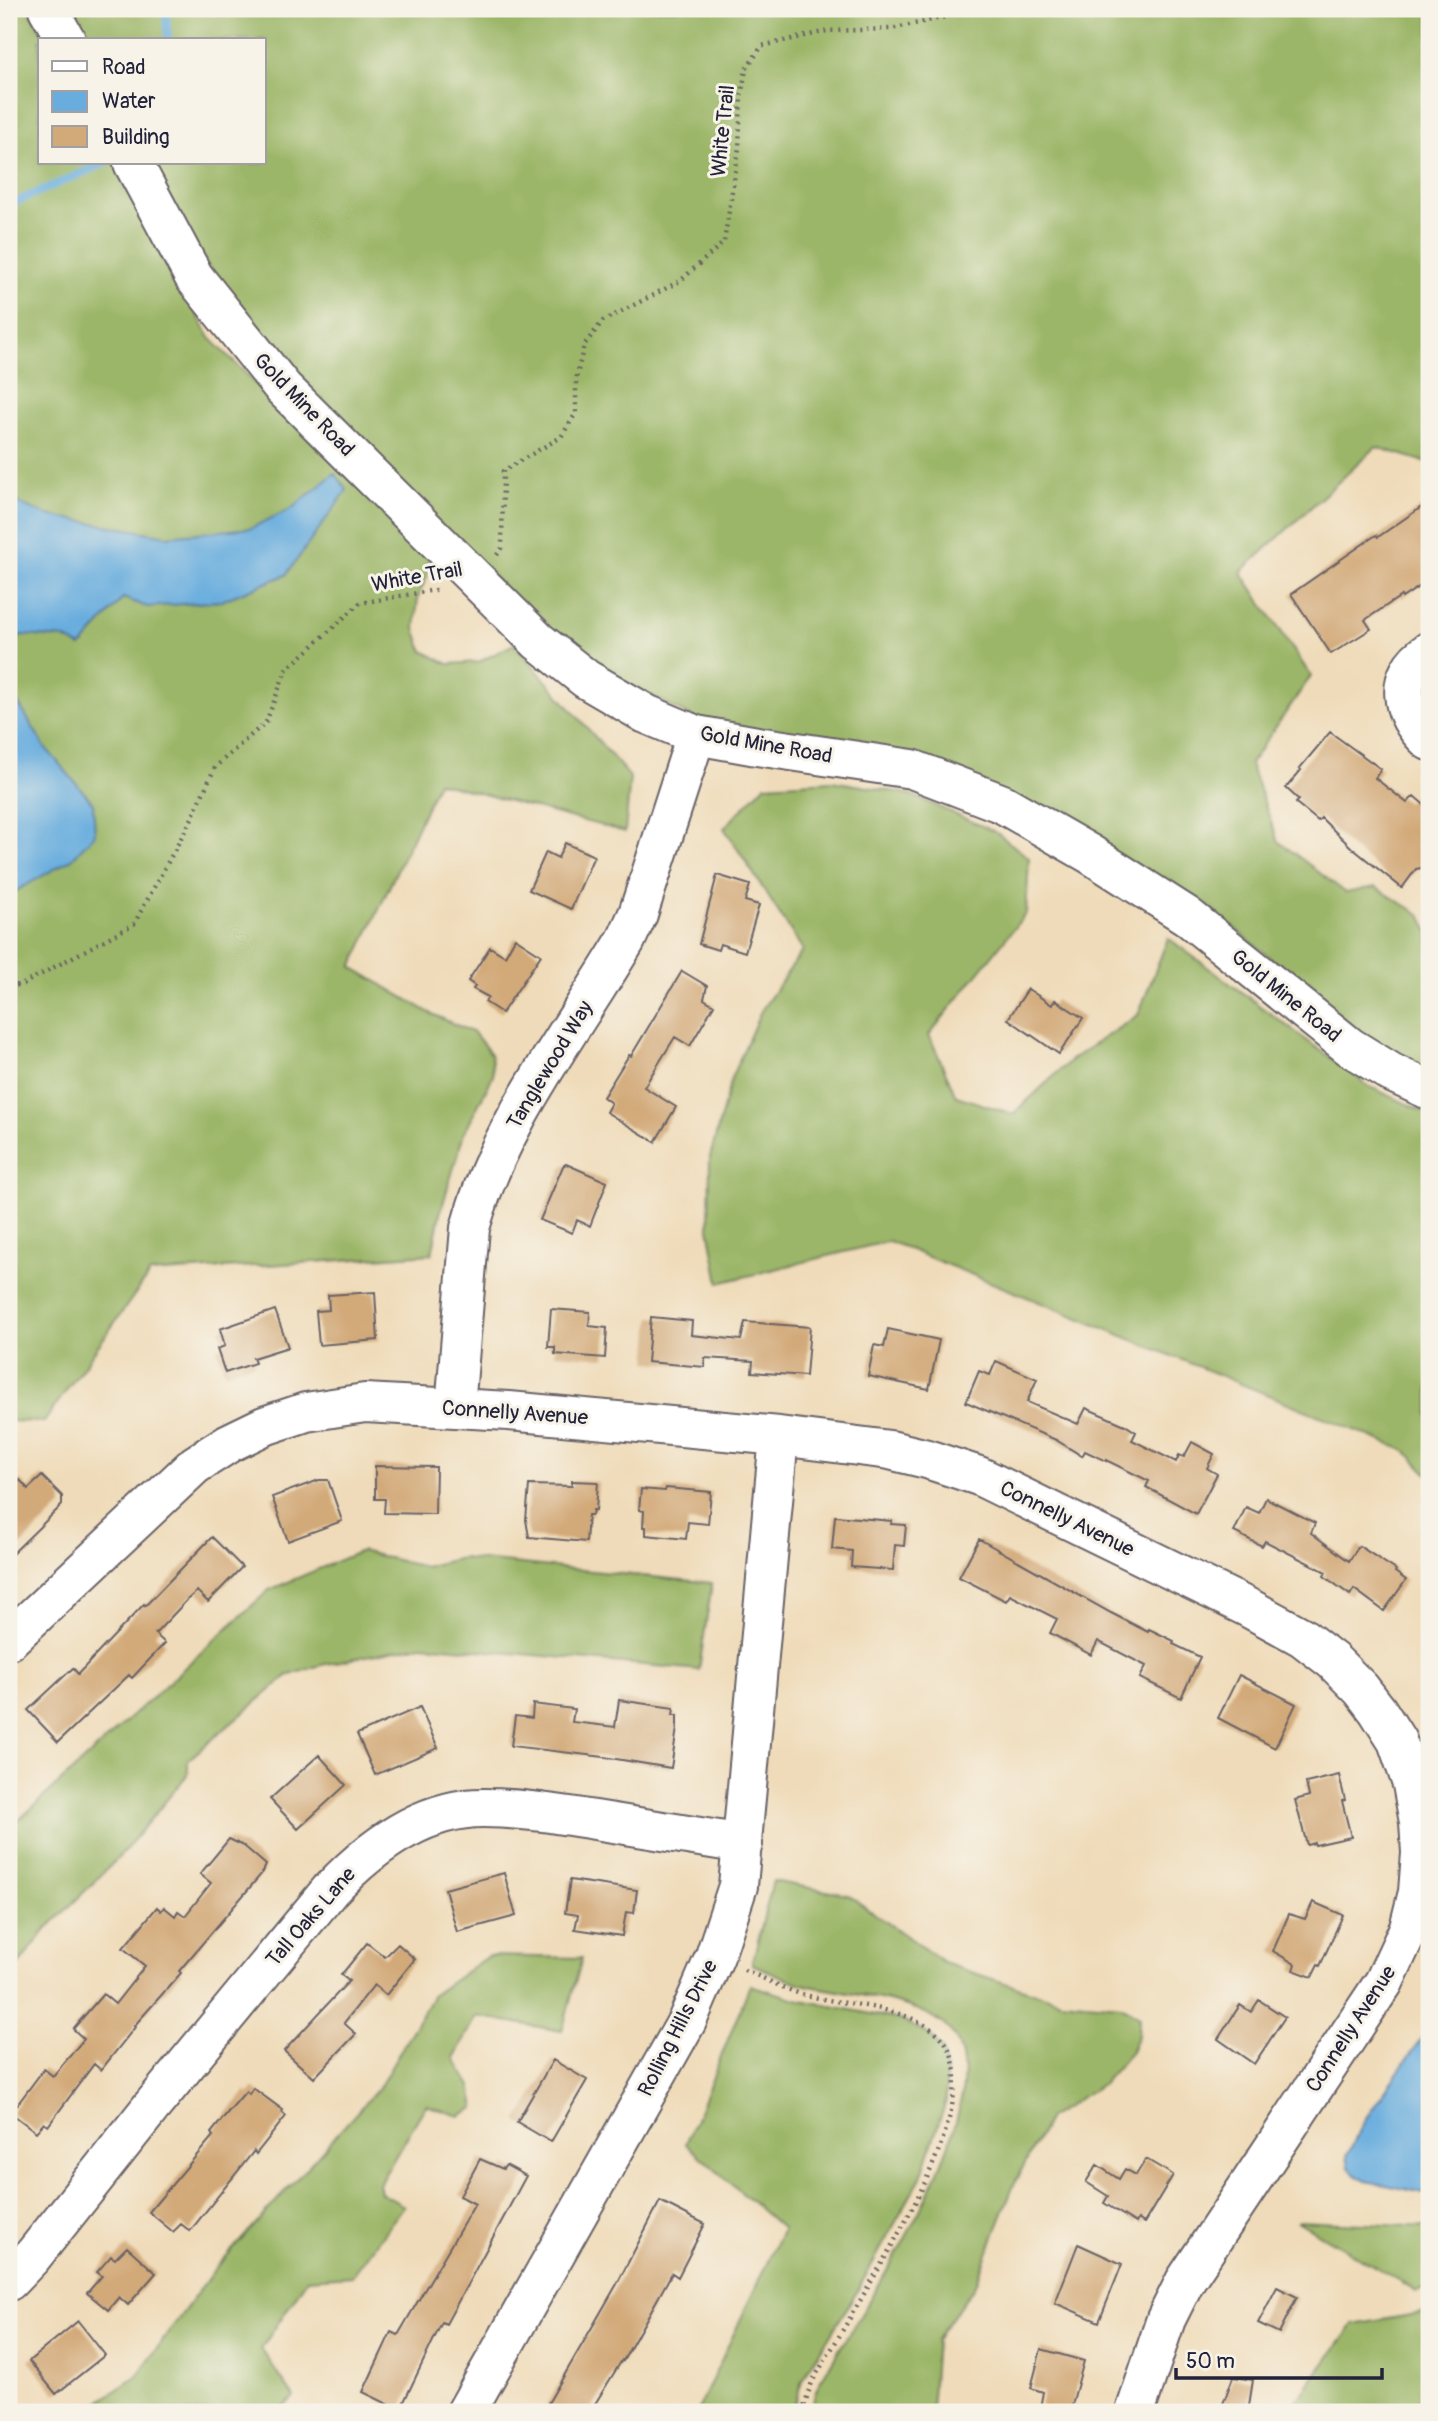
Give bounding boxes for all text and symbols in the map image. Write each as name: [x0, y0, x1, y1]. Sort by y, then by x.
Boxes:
legend: [38, 38, 266, 164]
text: Road: [102, 54, 146, 81]
street label: White Trail: [705, 84, 741, 178]
text: Water: [102, 88, 156, 115]
text: Building: [102, 124, 169, 151]
street label: Gold Mine Road: [248, 347, 360, 463]
street label: White Trail: [369, 556, 465, 598]
street label: Gold Mine Road: [698, 720, 834, 770]
street label: Gold Mine Road: [1225, 943, 1347, 1049]
street label: Tanglewood Way: [501, 996, 599, 1134]
street label: Connelly Avenue: [441, 1394, 590, 1432]
street label: Connelly Avenue: [995, 1475, 1139, 1563]
street label: Tall Oaks Lane: [260, 1861, 362, 1973]
street label: Rolling Hills Drive: [632, 1955, 724, 2101]
street label: Connelly Avenue: [1300, 1960, 1402, 2098]
scale bar: [1176, 2337, 1382, 2381]
text: 50 m: [1186, 2348, 1235, 2375]

